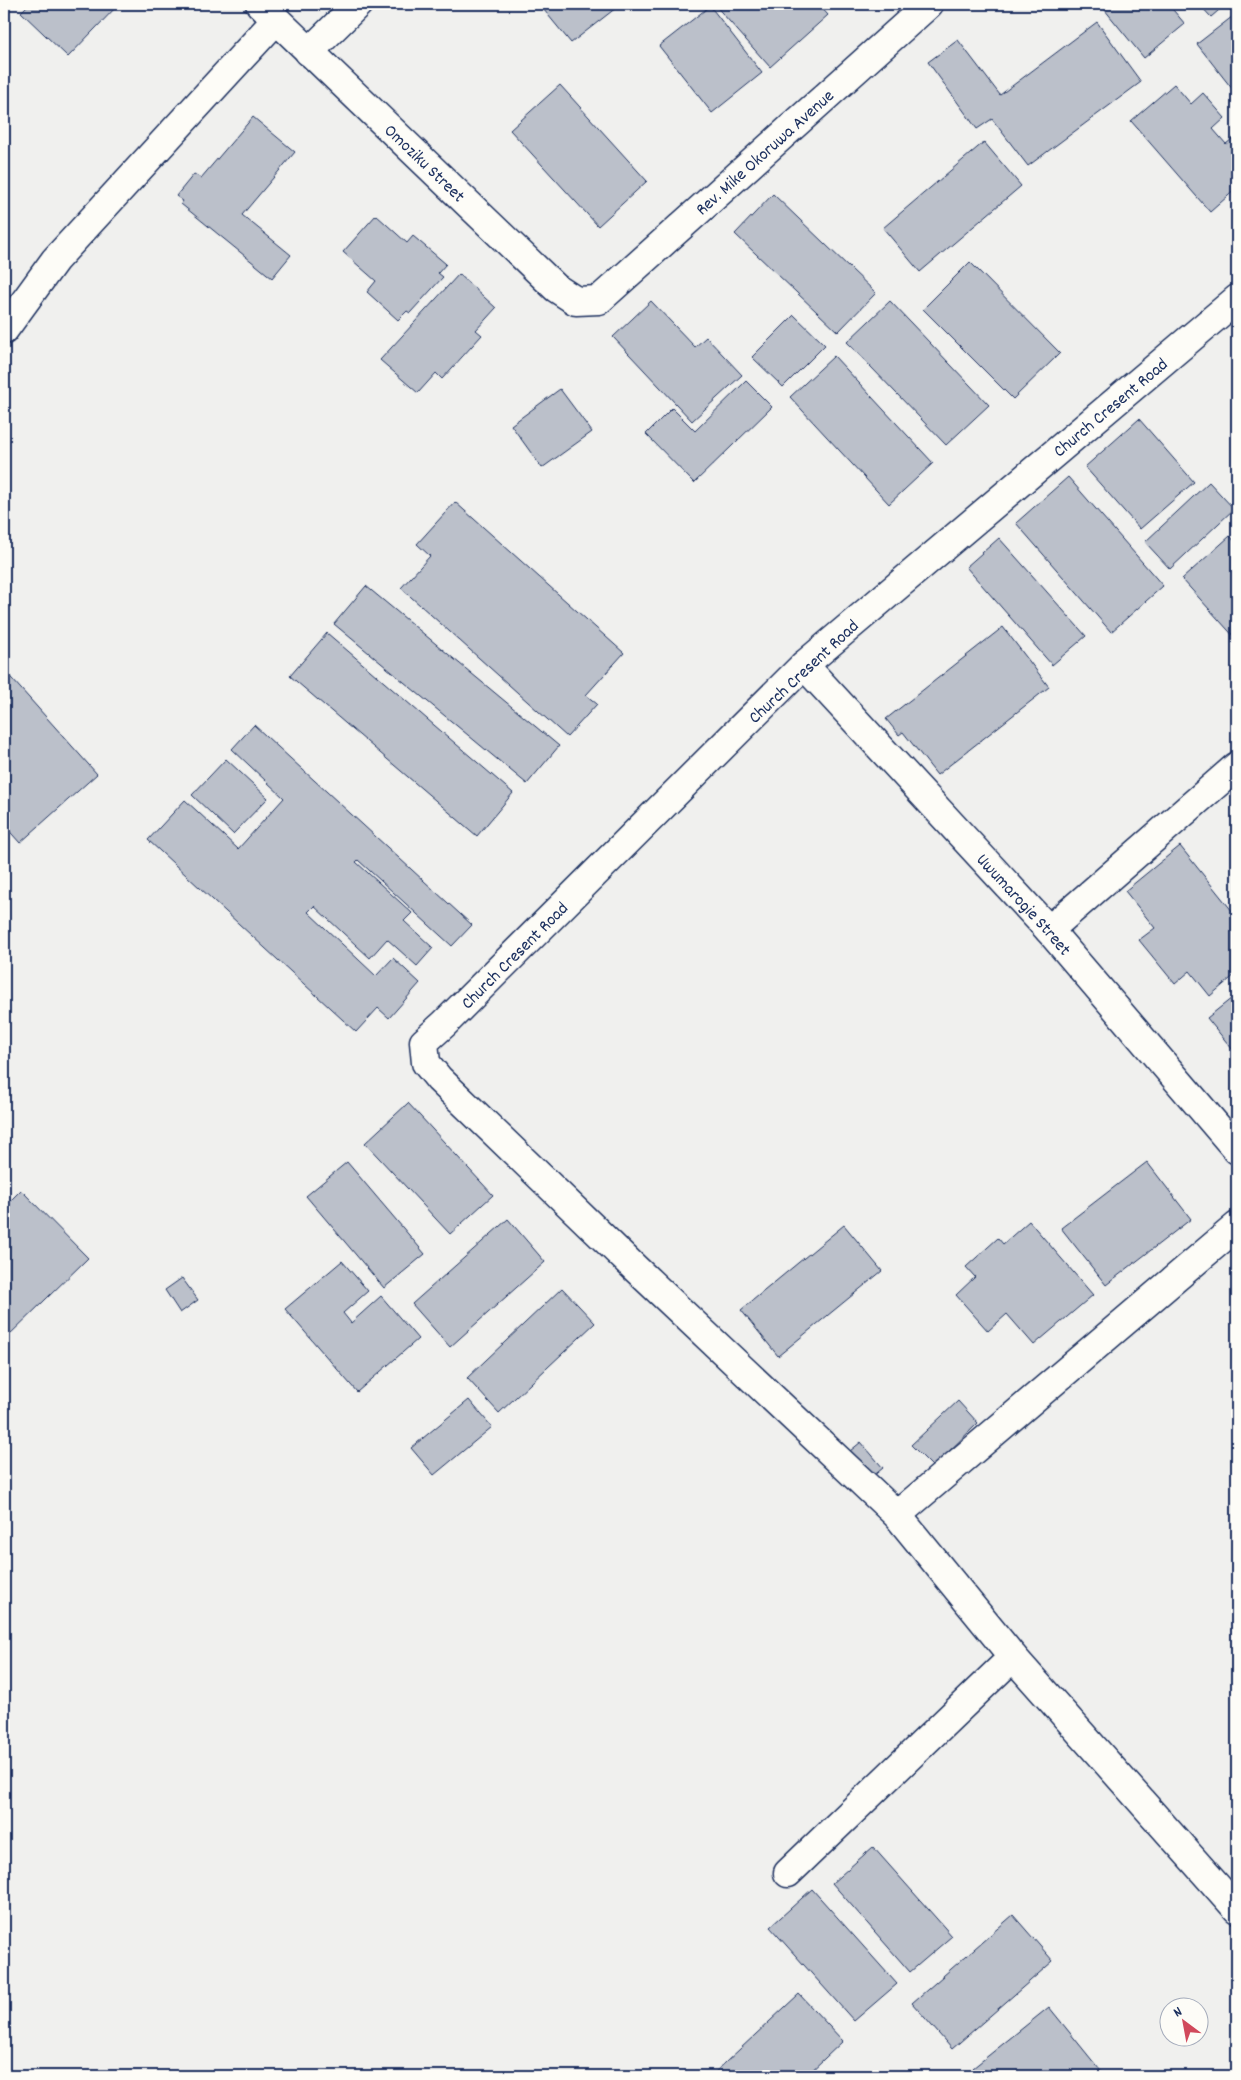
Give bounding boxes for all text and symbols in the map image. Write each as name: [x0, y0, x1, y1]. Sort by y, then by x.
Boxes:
street label: Rev. Mike Okoruwa Avenue: [691, 85, 841, 223]
street label: Omoziku Street: [377, 119, 470, 210]
street label: Church Cresent Road: [1049, 353, 1174, 464]
street label: Church Cresent Road: [744, 615, 865, 731]
street label: Uwumarogie Street: [969, 849, 1076, 962]
street label: Church Cresent Road: [456, 897, 575, 1016]
north arrow: [1158, 1998, 1208, 2048]
text: N: [1170, 2002, 1186, 2023]

